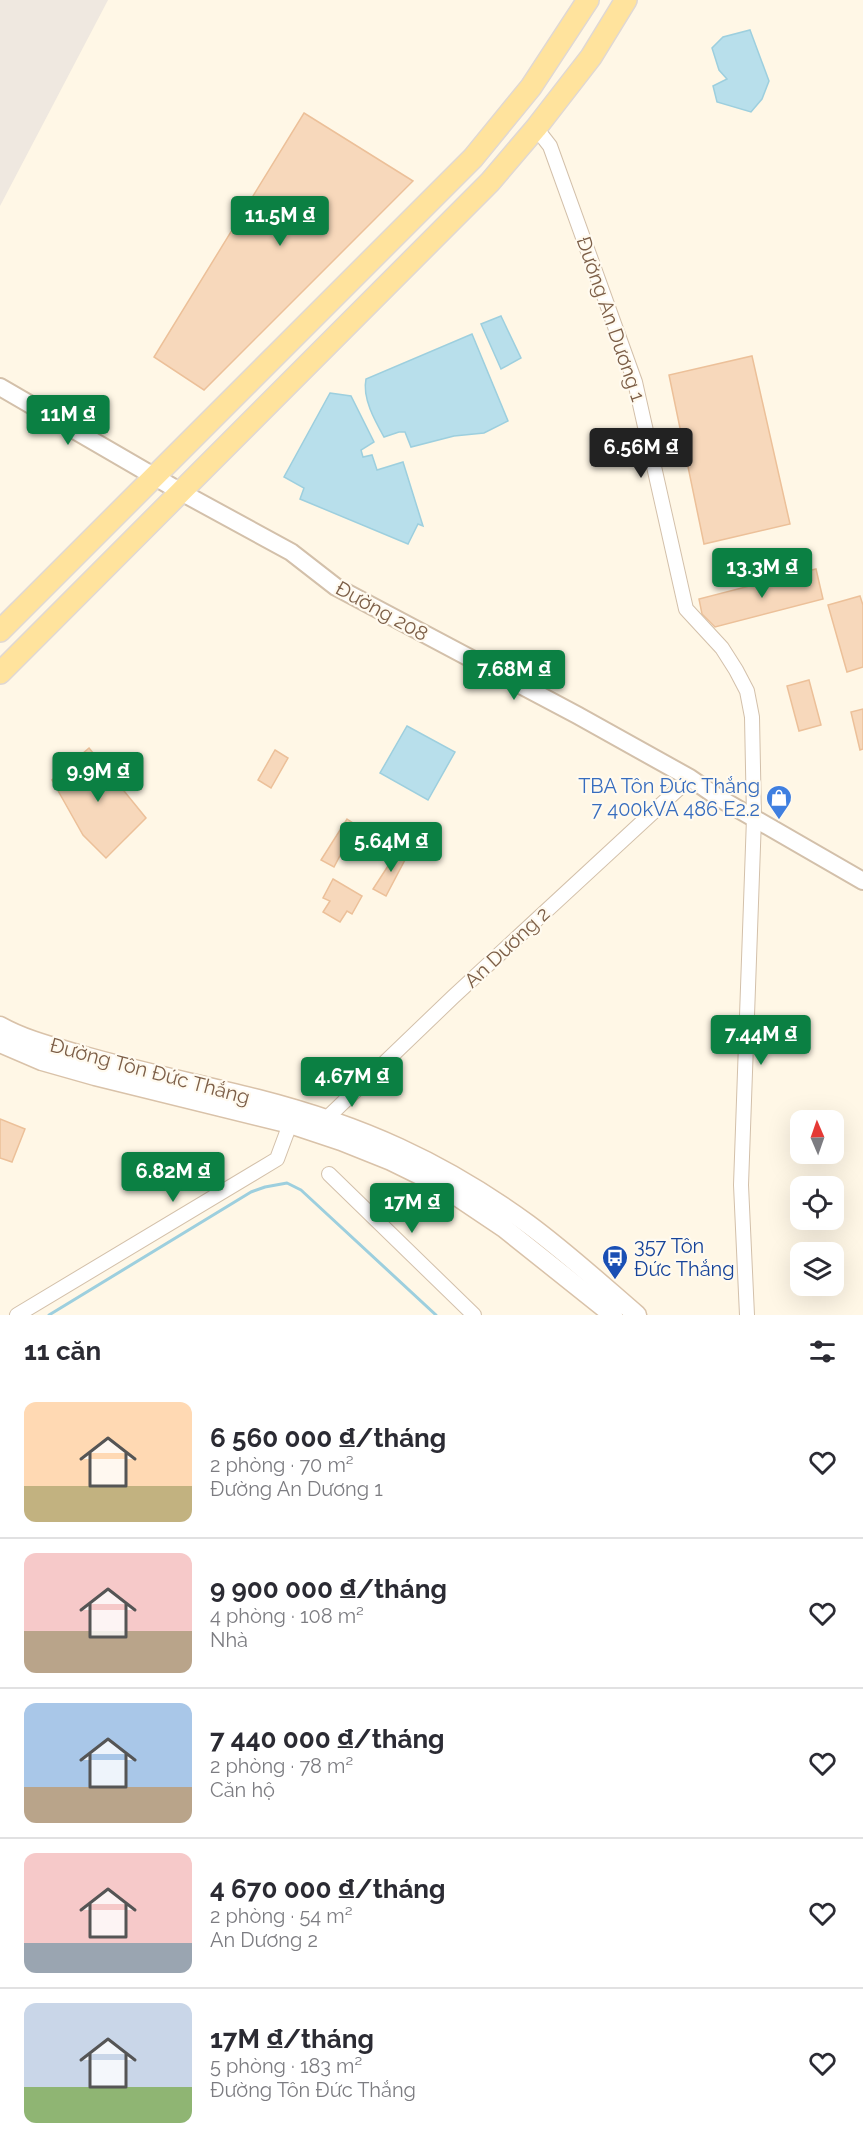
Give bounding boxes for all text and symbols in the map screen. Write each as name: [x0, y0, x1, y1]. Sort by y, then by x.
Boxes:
pin: 11.5M ₫: [225, 196, 335, 247]
text: 11.5M ₫: [245, 203, 315, 227]
street label: Đường An Dương 1: [572, 233, 651, 405]
pin: 11M ₫: [26, 395, 110, 446]
text: 11M ₫: [41, 402, 95, 426]
pin: 6.56M ₫: [586, 428, 696, 479]
text: 6.56M ₫: [604, 435, 678, 459]
pin: 13.3M ₫: [707, 548, 817, 599]
text: 13.3M ₫: [726, 555, 798, 579]
street label: Đường 208: [332, 576, 432, 646]
pin: 7.68M ₫: [459, 650, 569, 701]
text: 7.68M ₫: [477, 657, 551, 681]
pin: 9.9M ₫: [49, 752, 147, 803]
text: 9.9M ₫: [66, 759, 130, 783]
place label: TBA Tôn Đức Thắng 7 400kVA 486 E2.2: [578, 774, 760, 821]
shop icon: TBA Tôn Đức Thắng 7 400kVA 486 E2.2: [764, 783, 794, 821]
pin: 5.64M ₫: [336, 822, 446, 873]
text: 5.64M ₫: [354, 829, 428, 853]
street label: An Dương 2: [459, 901, 555, 993]
pin: 7.44M ₫: [706, 1015, 816, 1066]
text: 7.44M ₫: [725, 1022, 797, 1046]
street label: Đường Tôn Đức Thắng: [47, 1033, 253, 1109]
pin: 4.67M ₫: [297, 1057, 407, 1108]
text: 4.67M ₫: [315, 1064, 389, 1088]
north arrow: [790, 1110, 844, 1164]
map controls: [790, 1110, 844, 1296]
pin: 6.82M ₫: [118, 1152, 228, 1203]
text: 6.82M ₫: [136, 1159, 211, 1183]
button: locate: [790, 1176, 844, 1230]
pin: 17M ₫: [370, 1183, 454, 1234]
text: 17M ₫: [384, 1190, 440, 1214]
place label: 357 Tôn Đức Thắng: [634, 1234, 735, 1281]
button: layers: [790, 1242, 844, 1296]
bus stop icon: 357 Tôn Đức Thắng: [600, 1243, 630, 1281]
icon: filters: [806, 1335, 839, 1368]
text: 11 căn: [24, 1336, 101, 1366]
text: 6 560 000 ₫/tháng: [210, 1423, 446, 1453]
icon: home: [72, 1426, 144, 1498]
icon: heart: [806, 1446, 839, 1479]
text: 2 phòng · 70 m²: [210, 1453, 354, 1477]
text: Đường An Dương 1: [210, 1477, 383, 1501]
text: 9 900 000 ₫/tháng: [210, 1574, 447, 1604]
icon: home: [72, 1577, 144, 1649]
icon: heart: [806, 1597, 839, 1630]
text: 4 phòng · 108 m²: [210, 1604, 364, 1628]
text: Nhà: [210, 1628, 248, 1652]
text: 7 440 000 ₫/tháng: [210, 1724, 445, 1754]
icon: home: [72, 1727, 144, 1799]
icon: heart: [806, 1747, 839, 1780]
text: 2 phòng · 78 m²: [210, 1754, 353, 1778]
text: Căn hộ: [210, 1778, 275, 1802]
text: 4 670 000 ₫/tháng: [210, 1874, 446, 1904]
icon: home: [72, 1877, 144, 1949]
icon: heart: [806, 1897, 839, 1930]
text: 2 phòng · 54 m²: [210, 1904, 352, 1928]
text: An Dương 2: [210, 1928, 318, 1952]
text: 17M ₫/tháng: [210, 2024, 374, 2054]
icon: home: [72, 2027, 144, 2099]
icon: heart: [806, 2047, 839, 2080]
text: 5 phòng · 183 m²: [210, 2054, 362, 2078]
text: Đường Tôn Đức Thắng: [210, 2078, 416, 2102]

